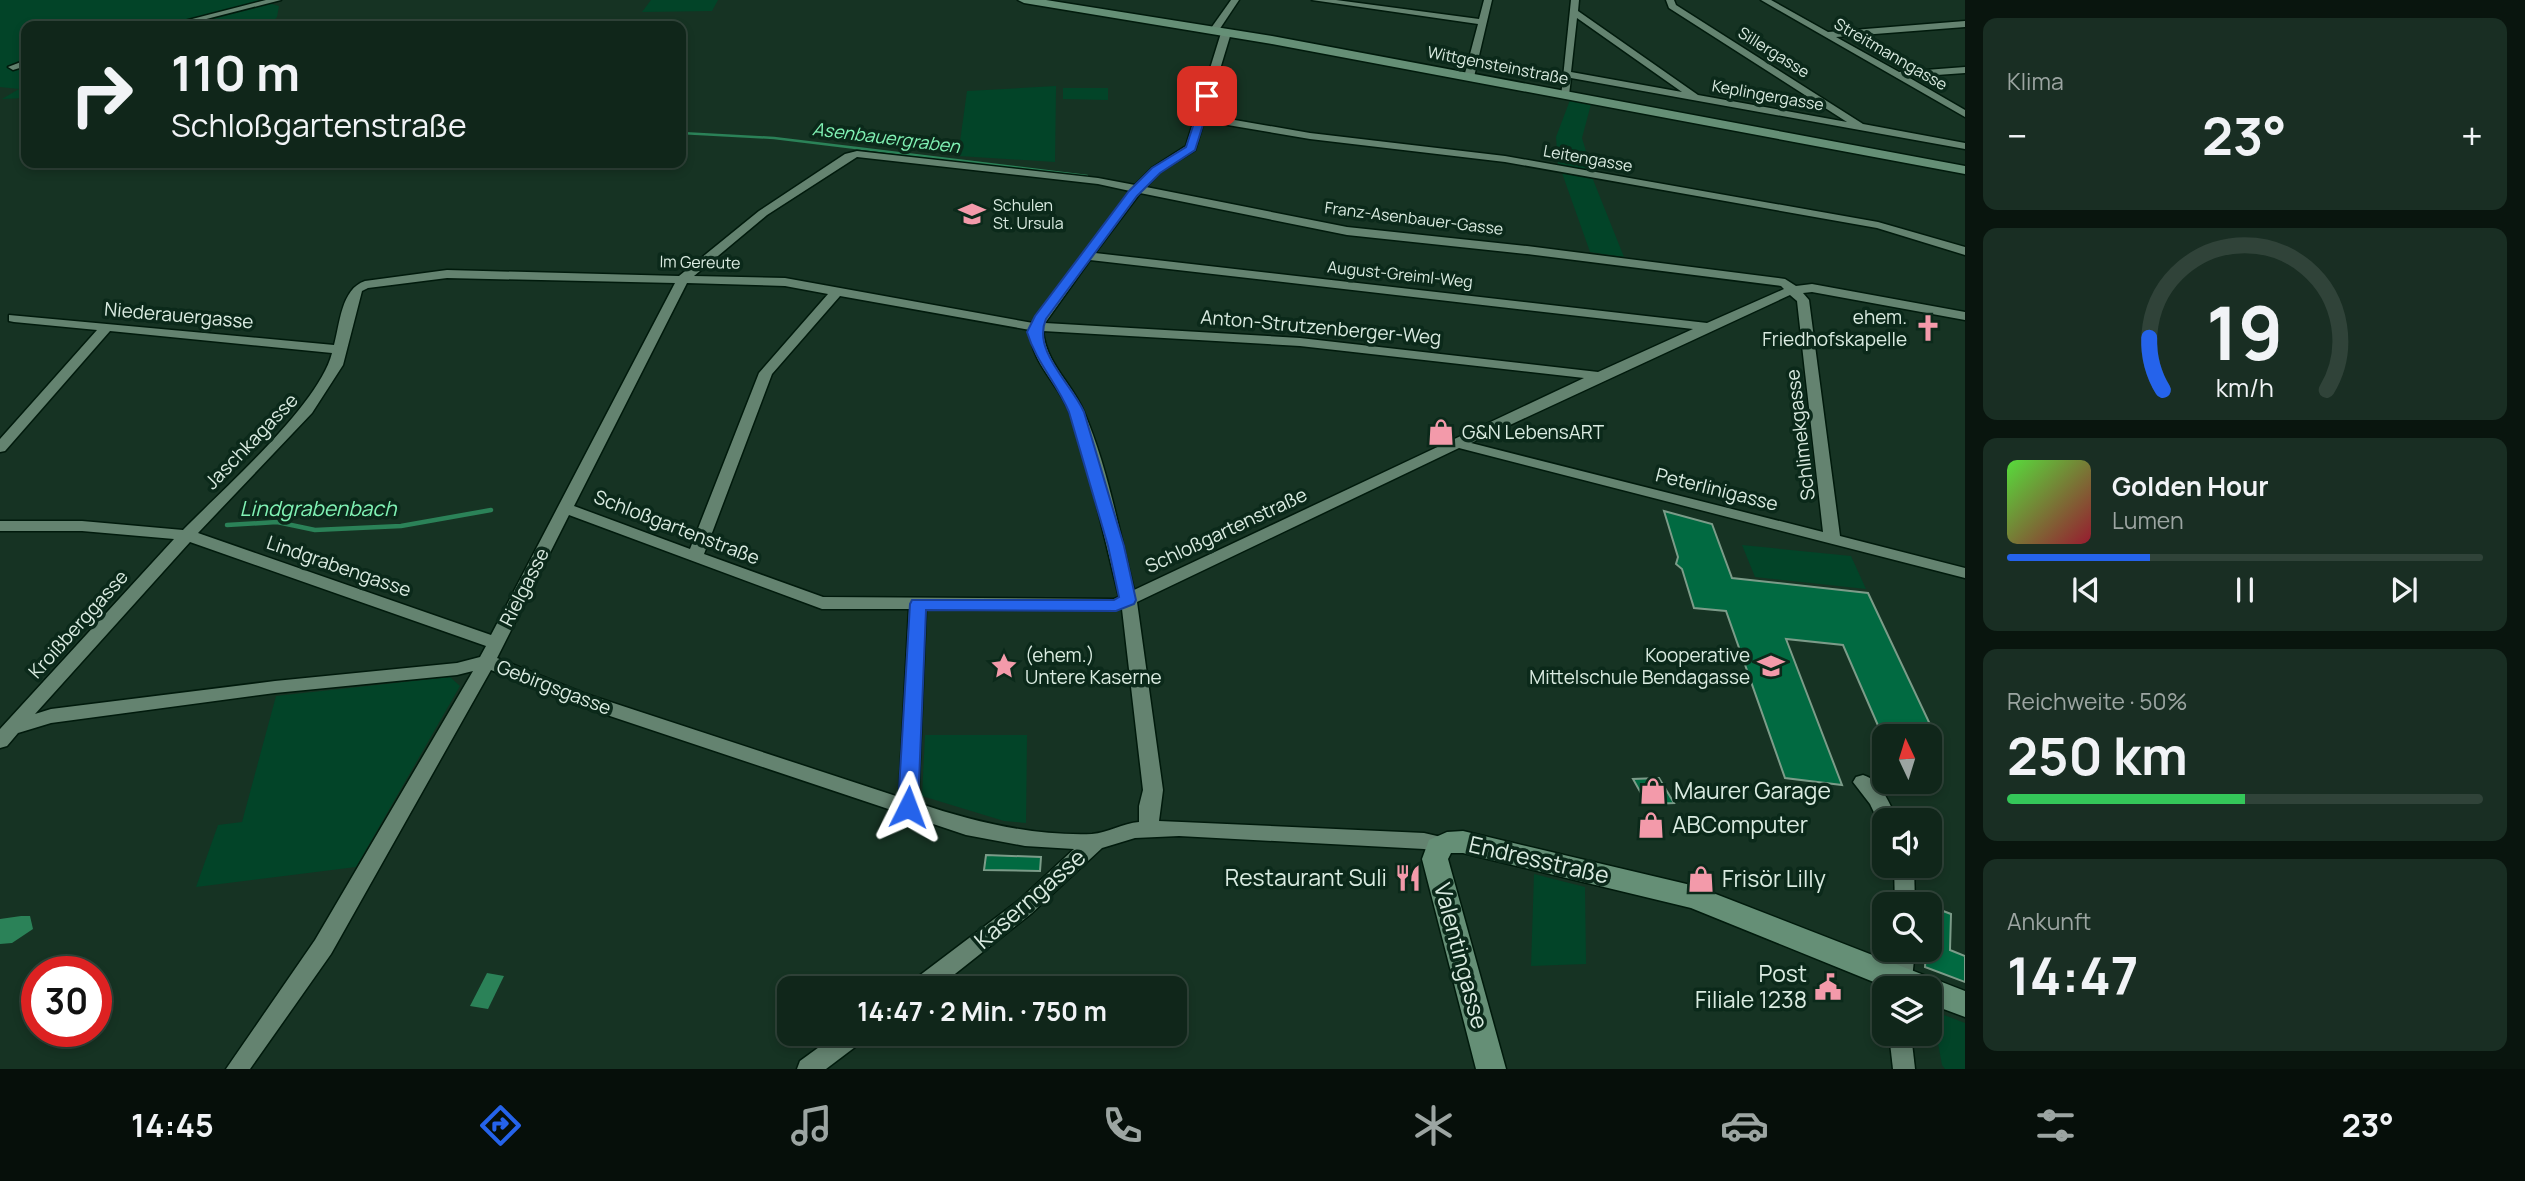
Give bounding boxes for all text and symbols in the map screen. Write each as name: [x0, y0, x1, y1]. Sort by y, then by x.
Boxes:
street label: Streitmanngasse: [1830, 13, 1952, 95]
street label: Sillergasse: [1734, 21, 1814, 83]
text: 110 m: [171, 39, 300, 106]
street label: Wittgensteinstraße: [1425, 41, 1571, 89]
icon: right: [56, 49, 147, 140]
text: Klima: [2007, 65, 2064, 97]
pin: [1177, 66, 1237, 126]
street label: Keplingergasse: [1710, 74, 1826, 116]
icon: arrive: [1188, 77, 1226, 115]
text: 23°: [2202, 100, 2287, 171]
text: Schloßgartenstraße: [171, 103, 467, 147]
text: −: [2007, 109, 2028, 161]
text: +: [2461, 109, 2483, 161]
water label: Asenbauergraben: [811, 116, 962, 158]
street label: Leitengasse: [1542, 139, 1634, 177]
place label: Schulen St. Ursula: [993, 194, 1064, 234]
street label: Franz-Asenbauer-Gasse: [1323, 196, 1505, 240]
school or university icon: Schulen St. Ursula: [957, 199, 987, 229]
street label: Im Gereute: [659, 250, 741, 274]
street label: August-Greiml-Weg: [1326, 255, 1474, 293]
text: 19: [2206, 283, 2284, 383]
street label: Niederauergasse: [103, 296, 255, 334]
street label: Anton-Strutzenberger-Weg: [1199, 304, 1443, 350]
place label: ehem. Friedhofskapelle: [1762, 304, 1907, 352]
church icon: ehem. Friedhofskapelle: [1913, 313, 1943, 343]
street label: Schlimekgasse: [1779, 368, 1821, 502]
text: km/h: [2216, 370, 2274, 405]
street label: Jaschkagasse: [199, 387, 303, 495]
shop icon: G&N LebensART: [1426, 417, 1456, 447]
place label: G&N LebensART: [1462, 419, 1605, 445]
street label: Peterlinigasse: [1653, 461, 1781, 517]
text: Golden Hour: [2112, 468, 2269, 504]
street label: Schloßgartenstraße: [1141, 481, 1311, 579]
street label: Schloßgartenstraße: [590, 483, 764, 571]
water label: Lindgrabenbach: [240, 494, 398, 522]
text: Lumen: [2112, 504, 2184, 536]
street label: Lindgrabengasse: [263, 529, 415, 603]
street label: Rielgasse: [493, 543, 555, 631]
street label: Kroißberggasse: [22, 564, 134, 684]
icon: previous: [2067, 571, 2105, 609]
icon: pause: [2226, 571, 2264, 609]
icon: next: [2385, 571, 2423, 609]
place label: (ehem.) Untere Kaserne: [1025, 642, 1162, 690]
place label: Kooperative Mittelschule Bendagasse: [1529, 642, 1750, 690]
place icon: (ehem.) Untere Kaserne: [989, 651, 1019, 681]
school or university icon: Kooperative Mittelschule Bendagasse: [1756, 651, 1786, 681]
street label: Gebirgsgasse: [493, 653, 615, 721]
text: Reichweite · 50%: [2007, 685, 2187, 717]
text: 250 km: [2007, 720, 2188, 791]
north arrow: [1872, 724, 1942, 794]
map controls: [1872, 724, 1942, 1046]
position arrow: [871, 770, 945, 844]
place label: Maurer Garage: [1674, 774, 1831, 806]
shop icon: Maurer Garage: [1638, 776, 1668, 806]
place label: ABComputer: [1672, 808, 1808, 840]
button: sound: [1872, 808, 1942, 878]
shop icon: ABComputer: [1636, 810, 1666, 840]
street label: Endresstraße: [1466, 827, 1612, 891]
street label: Kaserngasse: [967, 841, 1092, 956]
place label: Restaurant Suli: [1225, 861, 1387, 893]
place label: Frisör Lilly: [1722, 862, 1826, 894]
restaurant icon: Restaurant Suli: [1393, 863, 1423, 893]
shop icon: Frisör Lilly: [1686, 864, 1716, 894]
street label: Valentingasse: [1427, 879, 1497, 1032]
button: search: [1872, 892, 1942, 962]
text: Ankunft: [2007, 905, 2091, 937]
text: 14:47: [2007, 940, 2139, 1011]
speed limit sign: 30: [21, 956, 112, 1047]
place label: Post Filiale 1238: [1695, 957, 1807, 1015]
public building icon: Post Filiale 1238: [1813, 972, 1843, 1002]
button: layers: [1872, 976, 1942, 1046]
text: 14:47 · 2 Min. · 750 m: [857, 993, 1107, 1029]
icon: directions: [476, 1101, 525, 1150]
icon: music: [787, 1101, 836, 1150]
icon: phone: [1098, 1101, 1147, 1150]
icon: climate: [1409, 1101, 1458, 1150]
icon: car: [1720, 1101, 1769, 1150]
icon: filters: [2031, 1101, 2080, 1150]
text: 14:45: [131, 1103, 214, 1147]
text: 23°: [2342, 1103, 2394, 1147]

